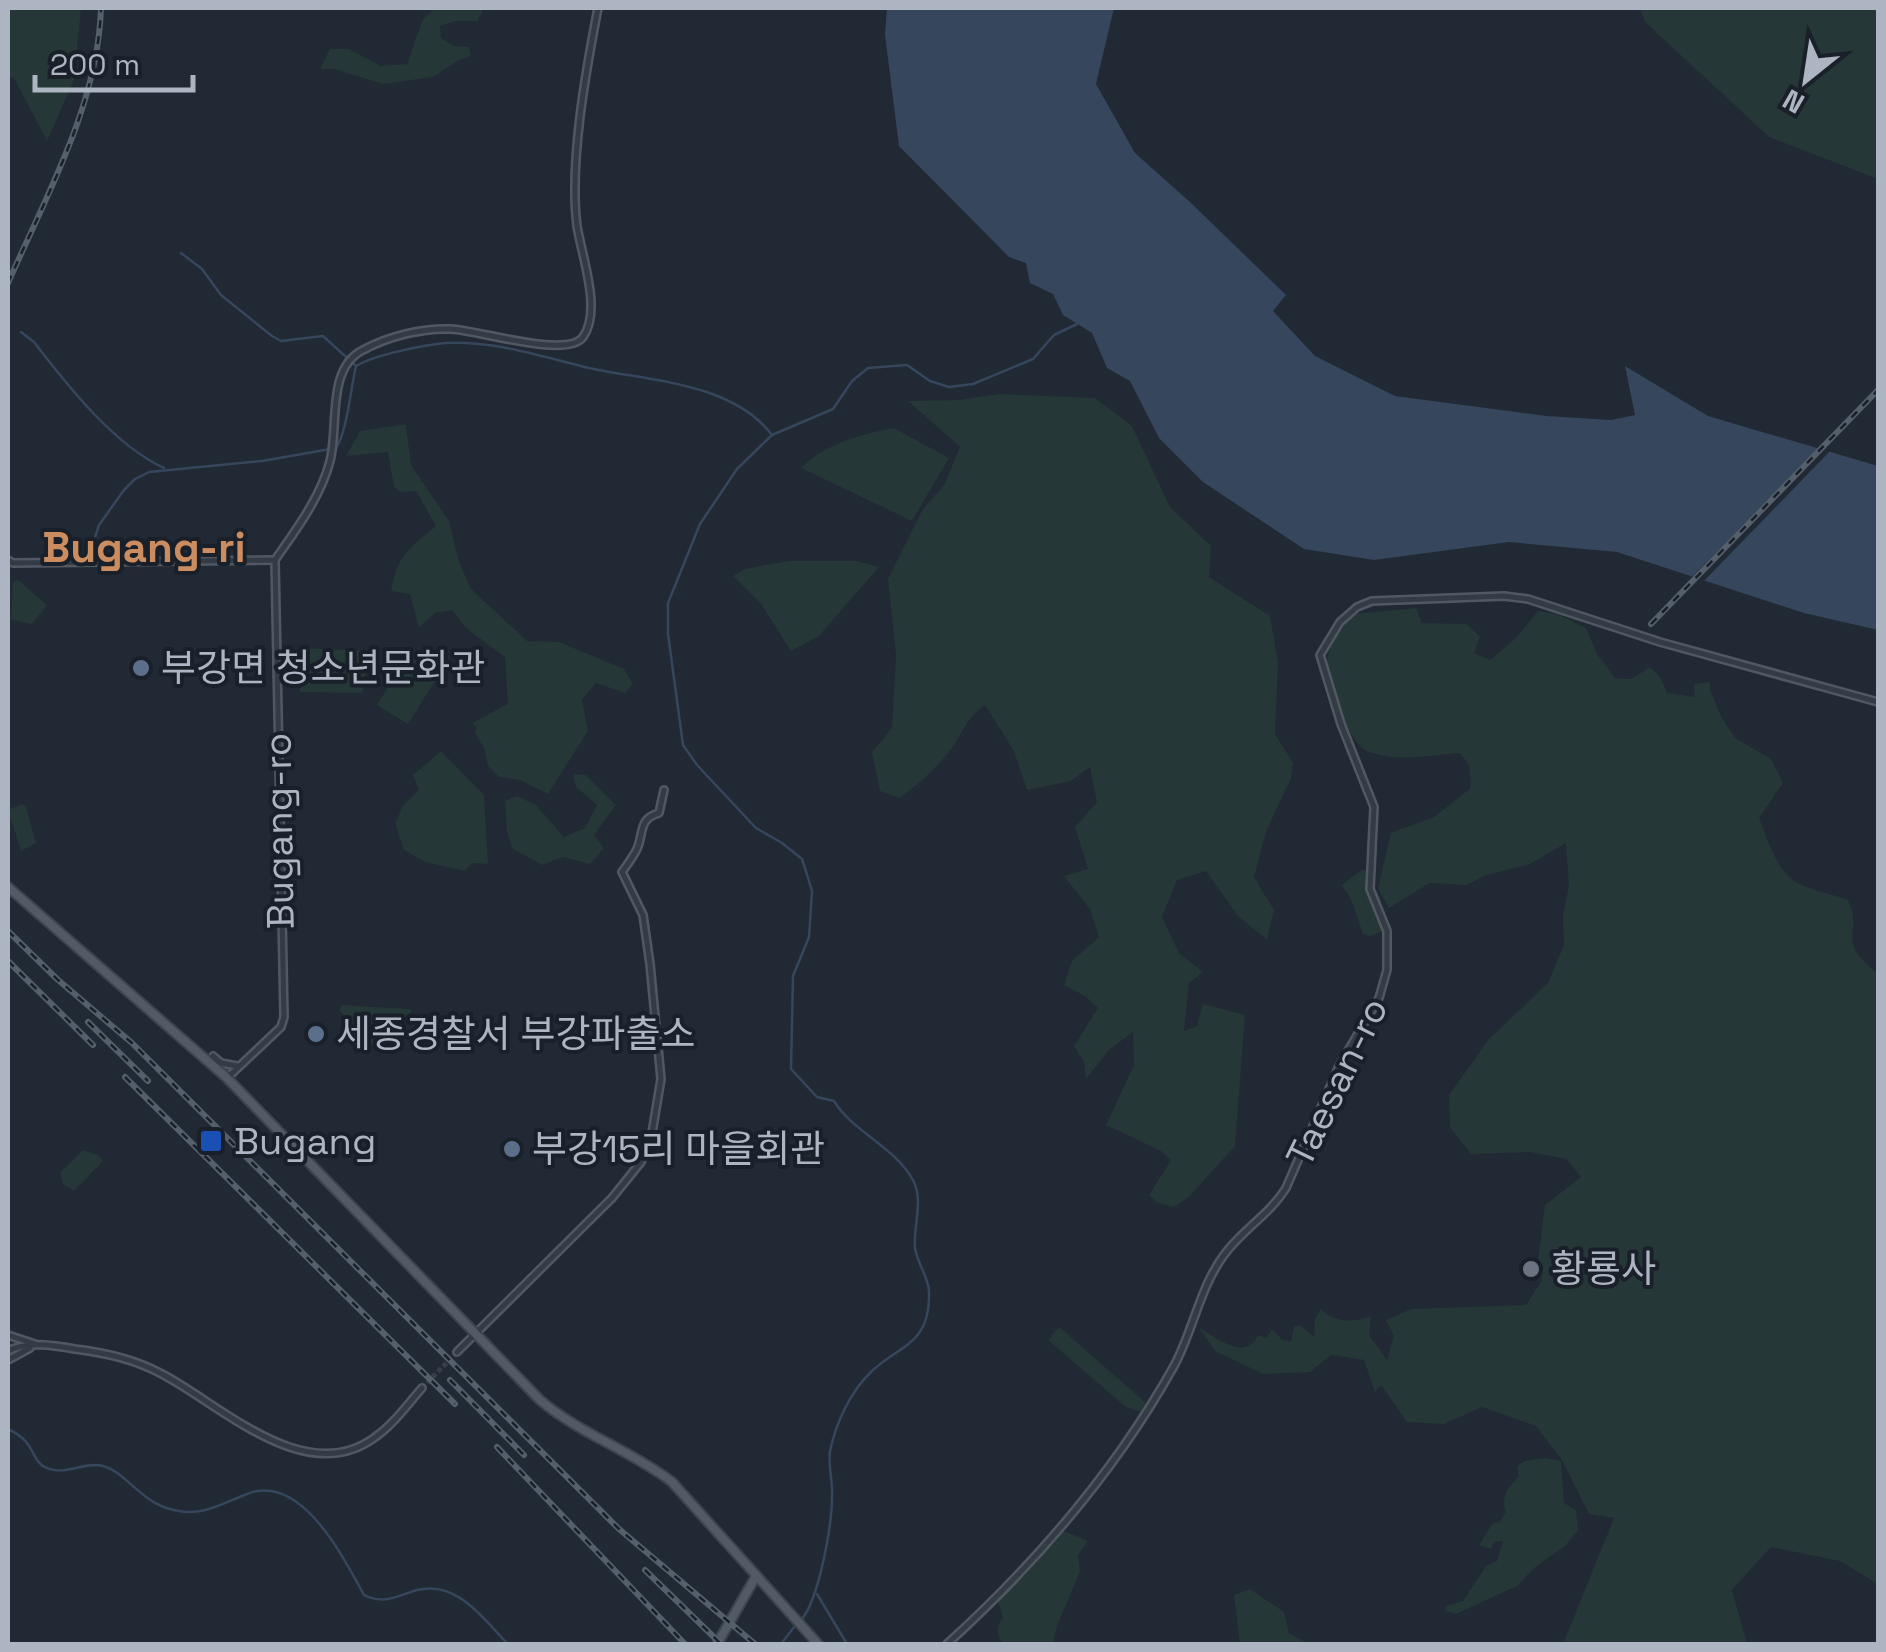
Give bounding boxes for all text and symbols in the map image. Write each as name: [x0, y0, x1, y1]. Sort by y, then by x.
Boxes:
scale bar: [35, 30, 192, 92]
north arrow: [1756, 30, 1856, 130]
text: 200 m: [50, 45, 140, 84]
text: N: [1776, 81, 1811, 122]
district label: Bugang-ri: [42, 521, 246, 574]
place label: 부강면 청소년문화관: [161, 644, 485, 692]
marker: 부강면 청소년문화관: [130, 657, 152, 679]
street label: Bugang-ro: [253, 732, 305, 930]
street label: Taesan-ro: [1275, 990, 1399, 1174]
place label: 세종경찰서 부강파출소: [336, 1010, 695, 1058]
marker: 세종경찰서 부강파출소: [305, 1023, 327, 1045]
place label: Bugang: [234, 1117, 376, 1165]
place label: 부강15리 마을회관: [532, 1125, 825, 1173]
marker: Bugang: [198, 1128, 224, 1154]
marker: 부강15리 마을회관: [501, 1138, 523, 1160]
place label: 황룡사: [1551, 1245, 1656, 1293]
marker: 황룡사: [1520, 1258, 1542, 1280]

